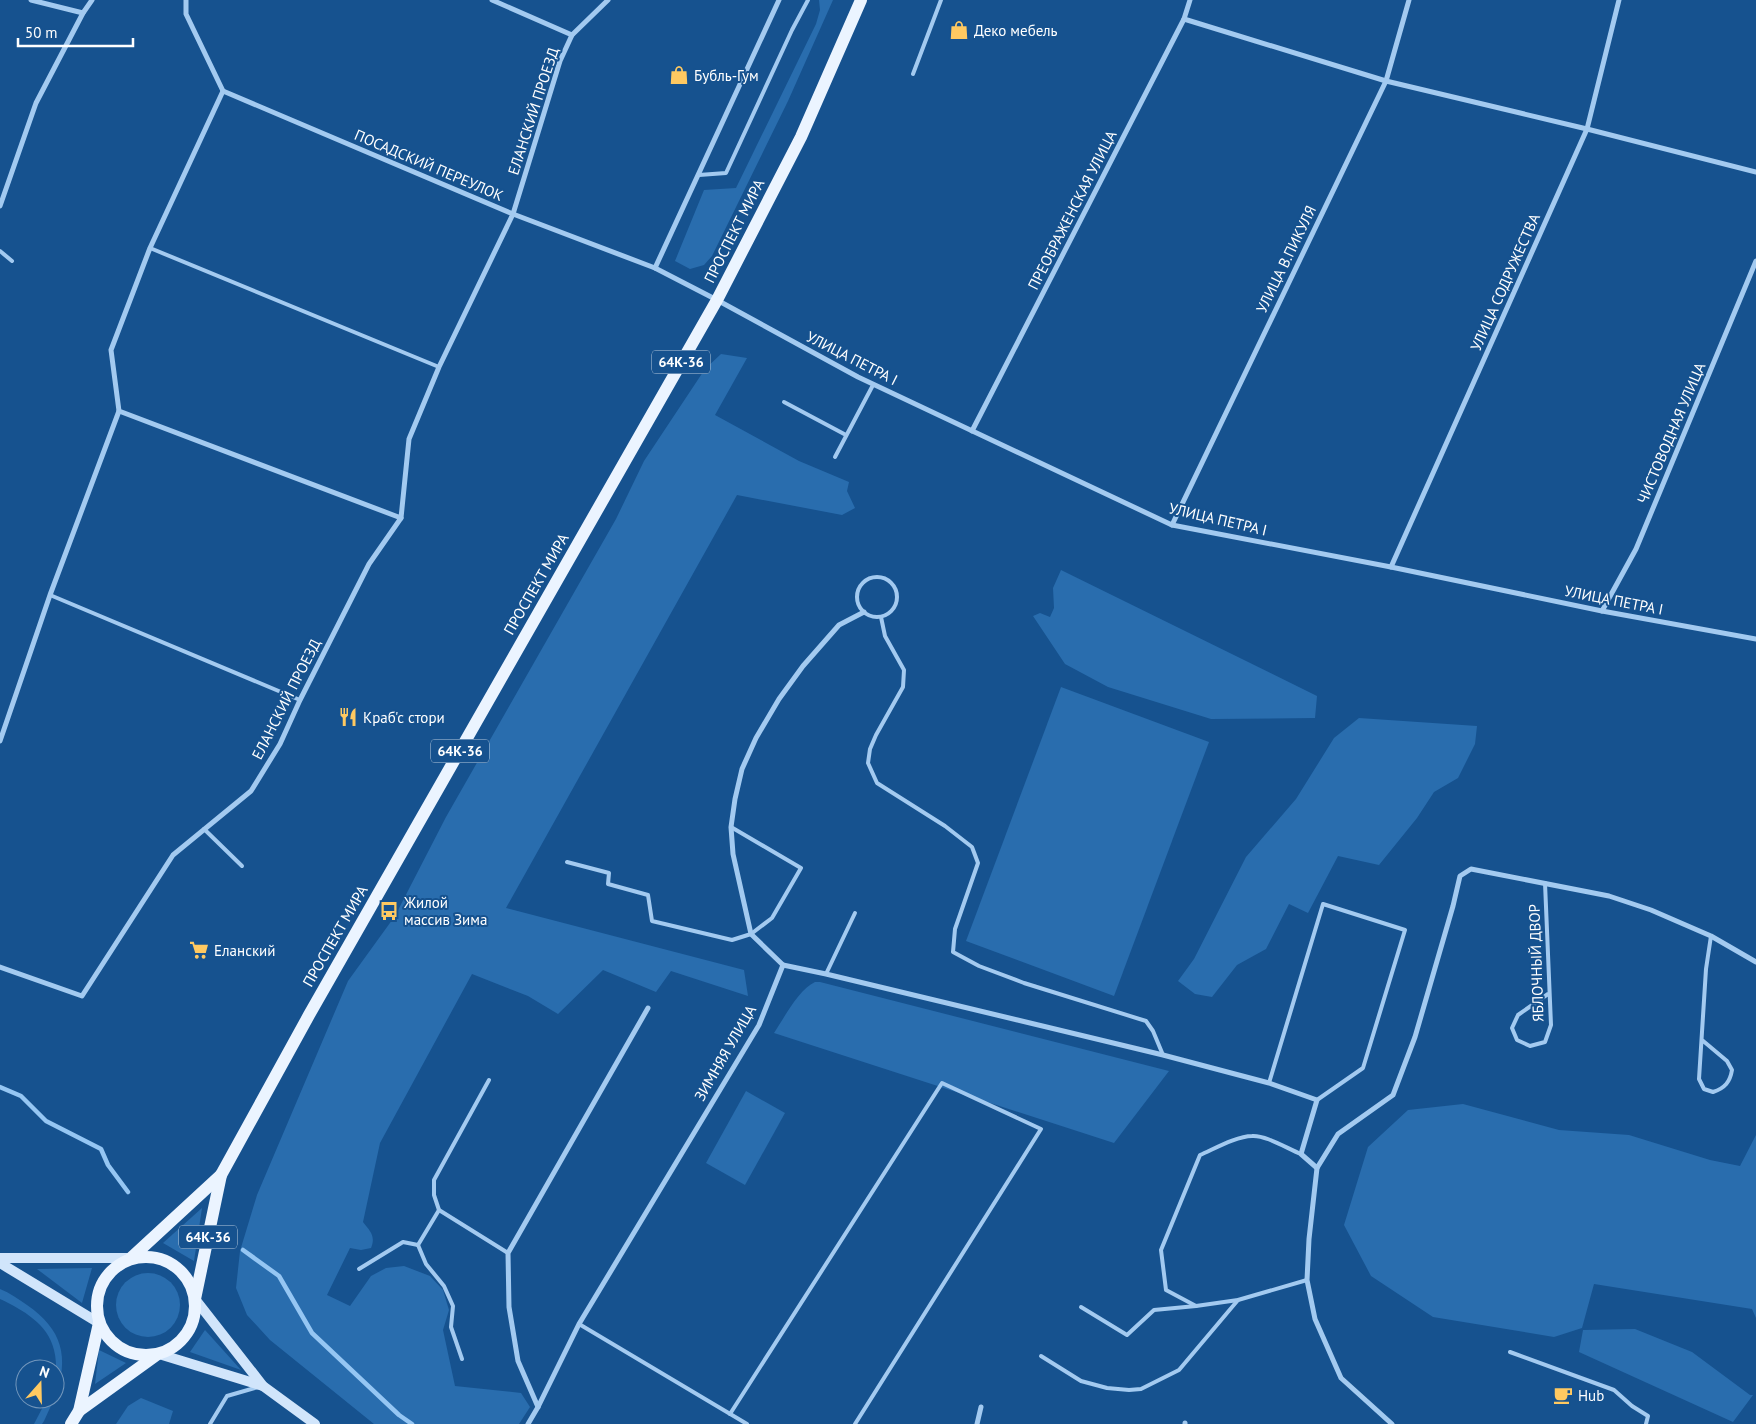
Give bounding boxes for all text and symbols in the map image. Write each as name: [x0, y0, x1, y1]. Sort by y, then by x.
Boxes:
scale bar: [18, 15, 132, 47]
shop icon: Деко мебель: [948, 19, 970, 41]
place label: Деко мебель: [974, 21, 1058, 40]
text: 50 m: [25, 23, 58, 42]
street label: ЕЛАНСКИЙ ПРОЕЗД: [503, 45, 563, 177]
shop icon: Бубль-Гум: [668, 64, 690, 86]
place label: Бубль-Гум: [694, 66, 759, 85]
street label: ПОСАДСКИЙ ПЕРЕУЛОК: [352, 125, 506, 205]
street label: ПРЕОБРАЖЕНСКАЯ УЛИЦА: [1024, 127, 1121, 293]
street label: ПРОСПЕКТ МИРА: [700, 176, 768, 286]
street label: УЛИЦА В.ПИКУЛЯ: [1252, 202, 1320, 316]
street label: УЛИЦА СОДРУЖЕСТВА: [1466, 210, 1544, 354]
street label: УЛИЦА ПЕТРА I: [803, 327, 901, 389]
road number: 64К-36: [652, 351, 710, 374]
street label: ЧИСТОВОДНАЯ УЛИЦА: [1633, 359, 1709, 506]
street label: УЛИЦА ПЕТРА I: [1167, 498, 1269, 540]
street label: ПРОСПЕКТ МИРА: [499, 530, 573, 638]
street label: УЛИЦА ПЕТРА I: [1563, 581, 1665, 619]
street label: ЕЛАНСКИЙ ПРОЕЗД: [247, 635, 325, 763]
restaurant icon: Краб'с стори: [337, 706, 359, 728]
place label: Краб'с стори: [363, 708, 445, 727]
road number: 64К-36: [431, 739, 489, 762]
street label: ПРОСПЕКТ МИРА: [298, 882, 372, 990]
place label: Жилой массив Зима: [403, 893, 487, 929]
bus stop icon: Жилой массив Зима: [378, 900, 400, 922]
street label: ЯБЛОЧНЫЙ ДВОР: [1524, 904, 1548, 1022]
supermarket icon: Еланский: [188, 939, 210, 961]
place label: Еланский: [214, 941, 275, 960]
street label: ЗИМНЯЯ УЛИЦА: [690, 1002, 760, 1104]
road number: 64К-36: [179, 1226, 237, 1248]
north arrow: [15, 1359, 65, 1409]
text: N: [37, 1362, 52, 1382]
cafe icon: Hub: [1552, 1384, 1574, 1406]
place label: Hub: [1578, 1386, 1604, 1405]

